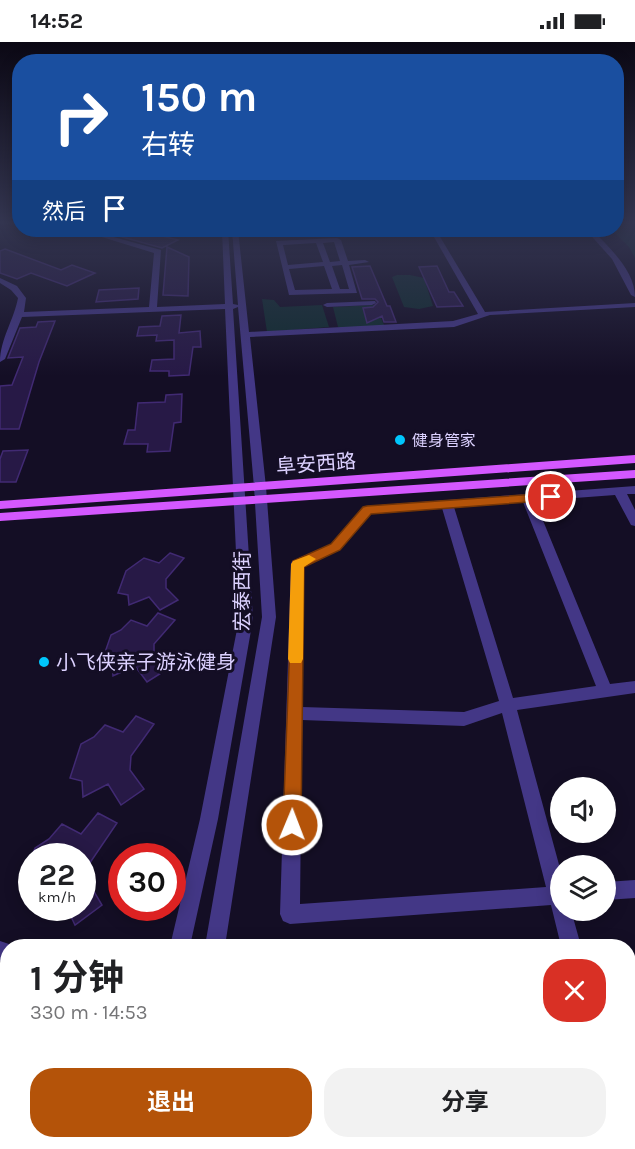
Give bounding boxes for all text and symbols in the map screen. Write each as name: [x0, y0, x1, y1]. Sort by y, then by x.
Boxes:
text: 14:52: [30, 8, 83, 34]
text: 150 m: [141, 72, 257, 122]
icon: right: [42, 78, 120, 156]
text: 右转: [141, 129, 195, 161]
icon: arrive: [98, 192, 131, 225]
text: 然后: [42, 199, 86, 225]
place label: 健身管家: [412, 431, 476, 450]
marker: 健身管家: [393, 433, 407, 447]
street label: 阜安西路: [275, 450, 357, 478]
pin: [525, 471, 576, 522]
icon: arrive: [534, 480, 567, 513]
street label: 宏泰西街: [231, 551, 254, 631]
place label: 小飞侠亲子游泳健身: [56, 651, 236, 674]
marker: 小飞侠亲子游泳健身: [37, 655, 51, 669]
map controls: [550, 777, 616, 921]
button: sound: [550, 777, 616, 843]
position arrow: [260, 793, 324, 857]
speed limit sign: 30: [108, 843, 186, 921]
button: layers: [550, 855, 616, 921]
text: 22: [39, 857, 75, 893]
text: km/h: [38, 888, 76, 906]
text: 1 分钟: [30, 957, 124, 999]
button: close: [543, 959, 606, 1022]
text: 330 m · 14:53: [30, 1001, 148, 1024]
button: 退出: [30, 1068, 312, 1137]
button: 分享: [324, 1068, 606, 1137]

